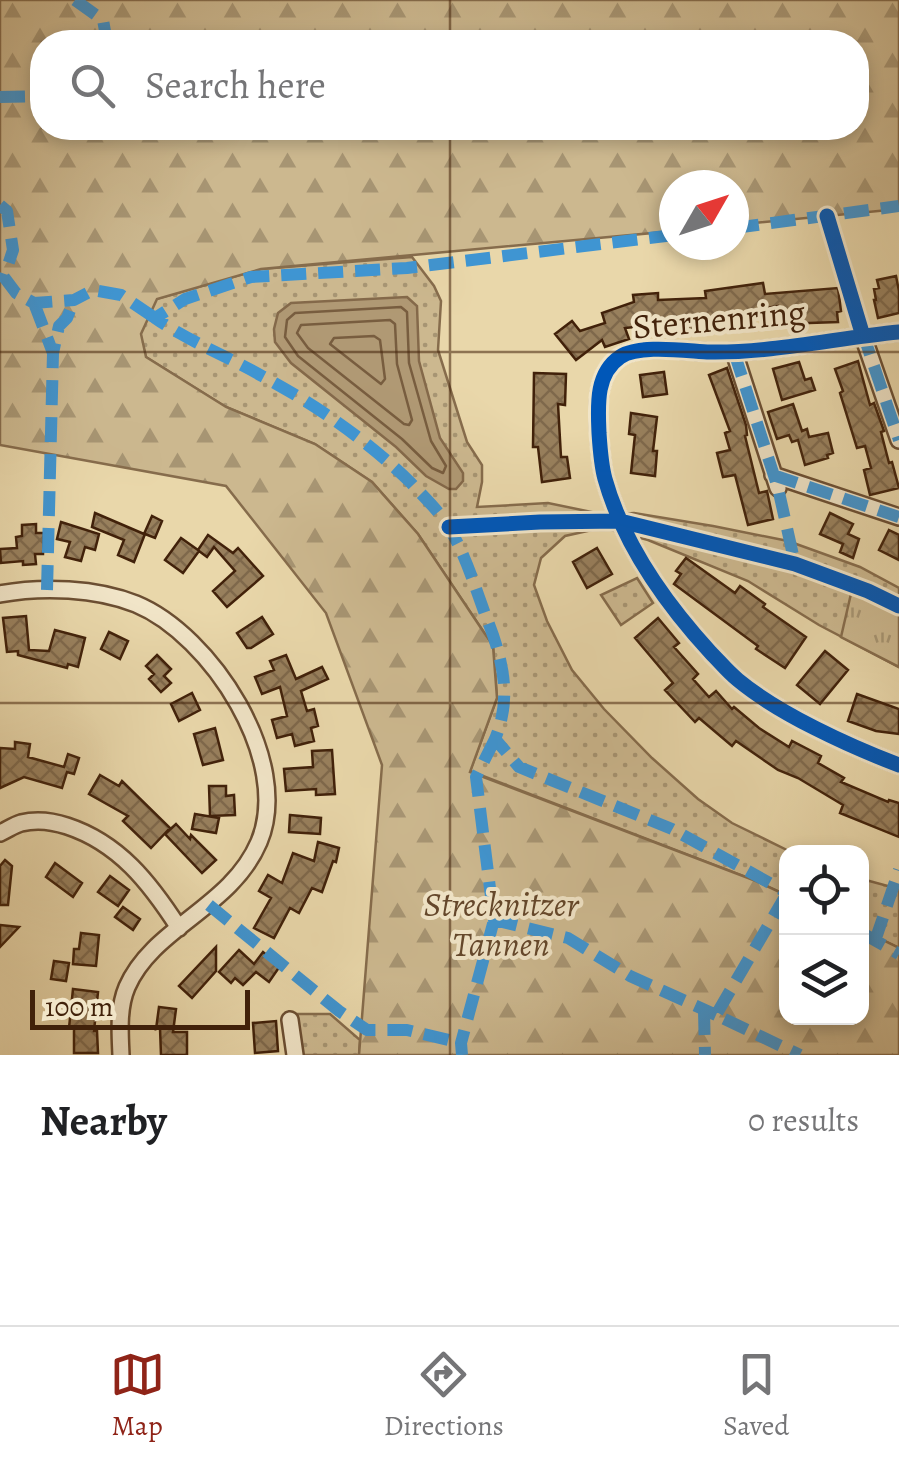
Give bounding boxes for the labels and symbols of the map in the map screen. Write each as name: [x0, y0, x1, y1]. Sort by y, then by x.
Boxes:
north arrow: [659, 170, 749, 260]
street label: Sternenring: [631, 288, 808, 350]
park label: Strecknitzer Tannen: [424, 880, 580, 968]
scale bar: [30, 985, 250, 1030]

